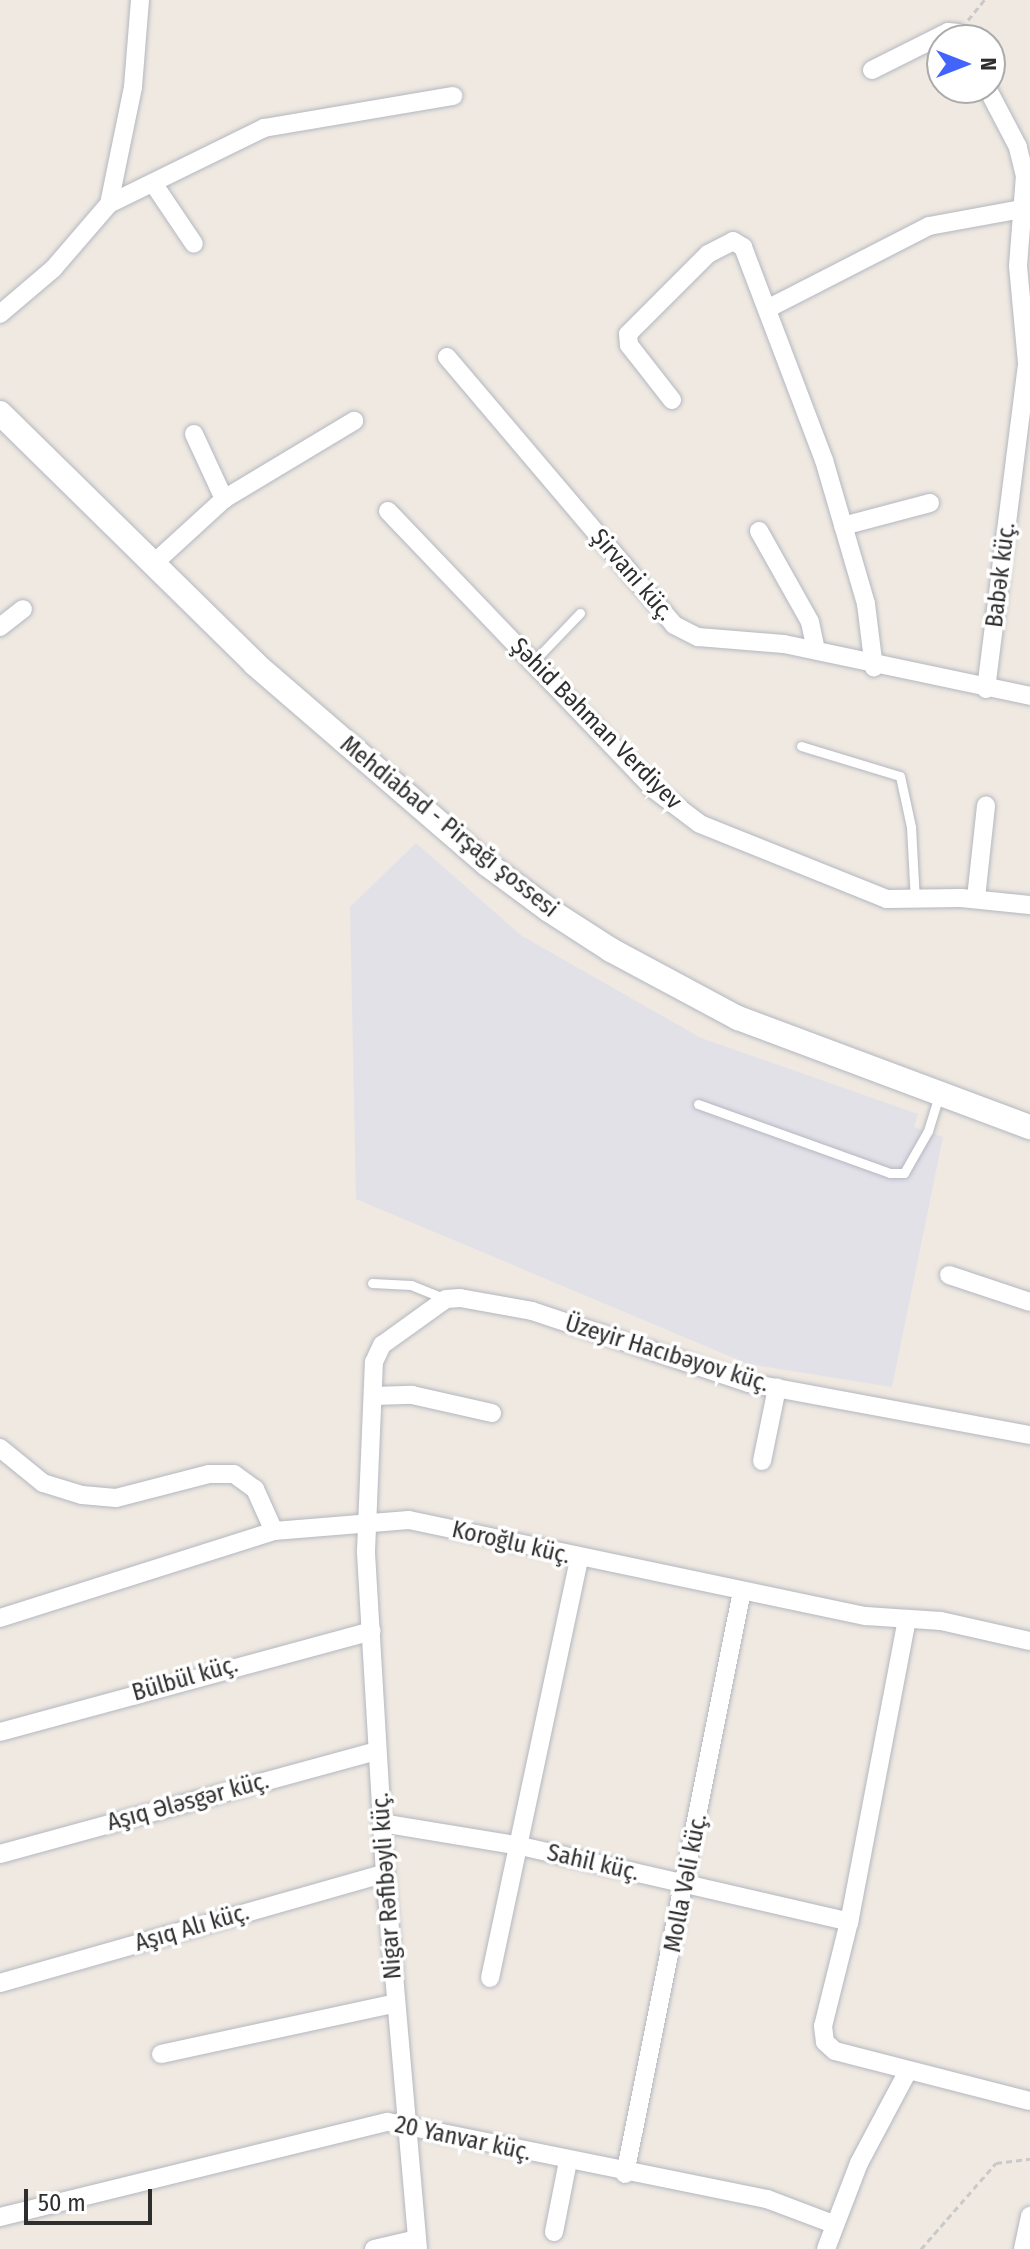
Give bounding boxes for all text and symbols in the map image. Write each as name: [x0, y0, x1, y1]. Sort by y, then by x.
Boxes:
north arrow: [926, 24, 1006, 104]
text: N: [975, 57, 1002, 71]
street label: Babək küç.: [980, 521, 1022, 629]
street label: Şirvani küç.: [584, 523, 680, 627]
street label: Şəhid Bəhman Verdiyev: [504, 632, 688, 816]
street label: Mehdiabad - Pirşağı şossesi: [334, 730, 564, 924]
street label: Üzeyir Hacıbəyov küç.: [562, 1309, 772, 1399]
street label: Koroğlu küç.: [449, 1515, 573, 1571]
street label: Bülbül küç.: [129, 1650, 241, 1708]
street label: Aşıq Ələsgər küç.: [104, 1767, 272, 1837]
street label: Nigar Rəfibəyli küç.: [366, 1792, 408, 1980]
street label: Molla Vəli küç.: [658, 1811, 714, 1955]
street label: Sahil küç.: [544, 1838, 642, 1888]
street label: Aşıq Alı küç.: [132, 1898, 252, 1958]
street label: 20 Yanvar küç.: [392, 2111, 534, 2167]
scale bar: [28, 2173, 156, 2223]
text: 50 m: [38, 2189, 86, 2217]

